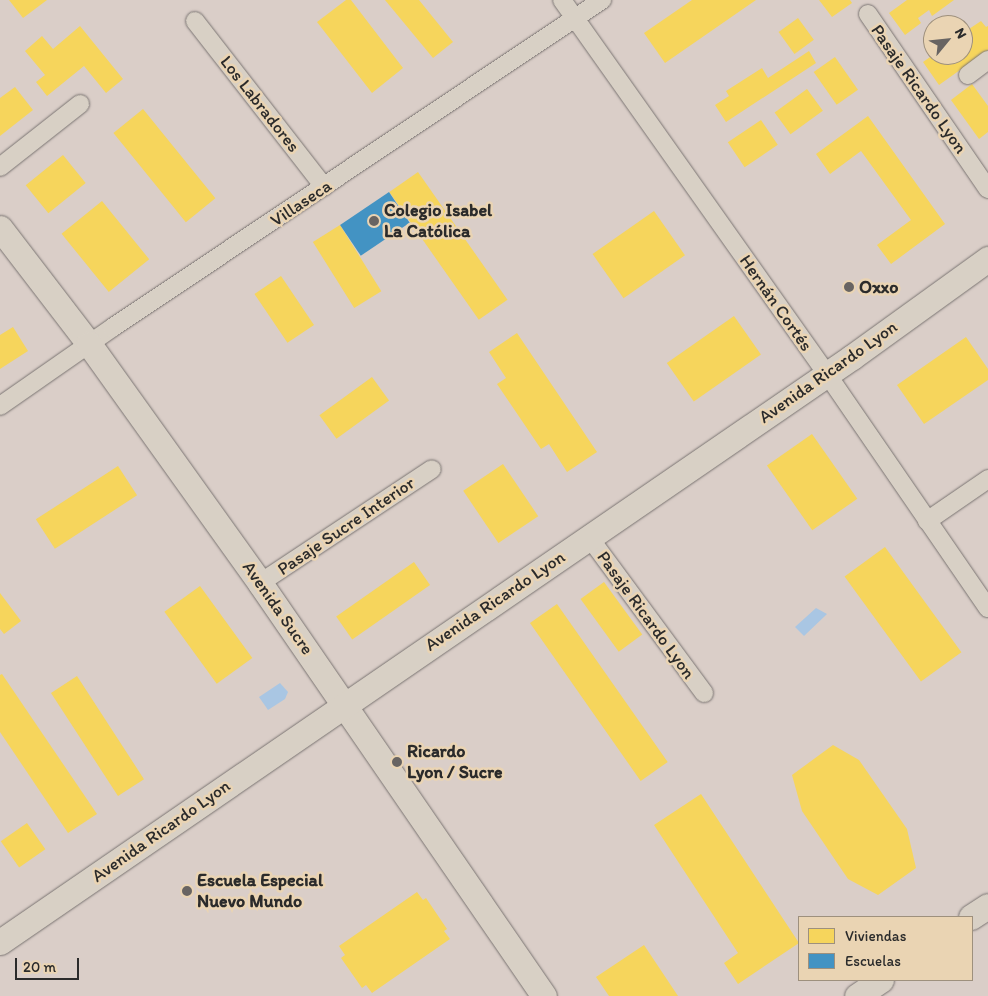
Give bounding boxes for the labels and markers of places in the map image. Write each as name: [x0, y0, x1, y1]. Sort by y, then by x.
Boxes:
place label: Colegio Isabel La Católica: [384, 200, 493, 242]
marker: Colegio Isabel La Católica: [368, 215, 380, 227]
place label: Oxxo: [859, 276, 899, 298]
marker: Oxxo: [843, 281, 855, 293]
place label: Ricardo Lyon / Sucre: [407, 741, 503, 784]
marker: Ricardo Lyon / Sucre: [391, 756, 403, 768]
place label: Escuela Especial Nuevo Mundo: [197, 870, 323, 912]
marker: Escuela Especial Nuevo Mundo: [181, 885, 193, 897]

